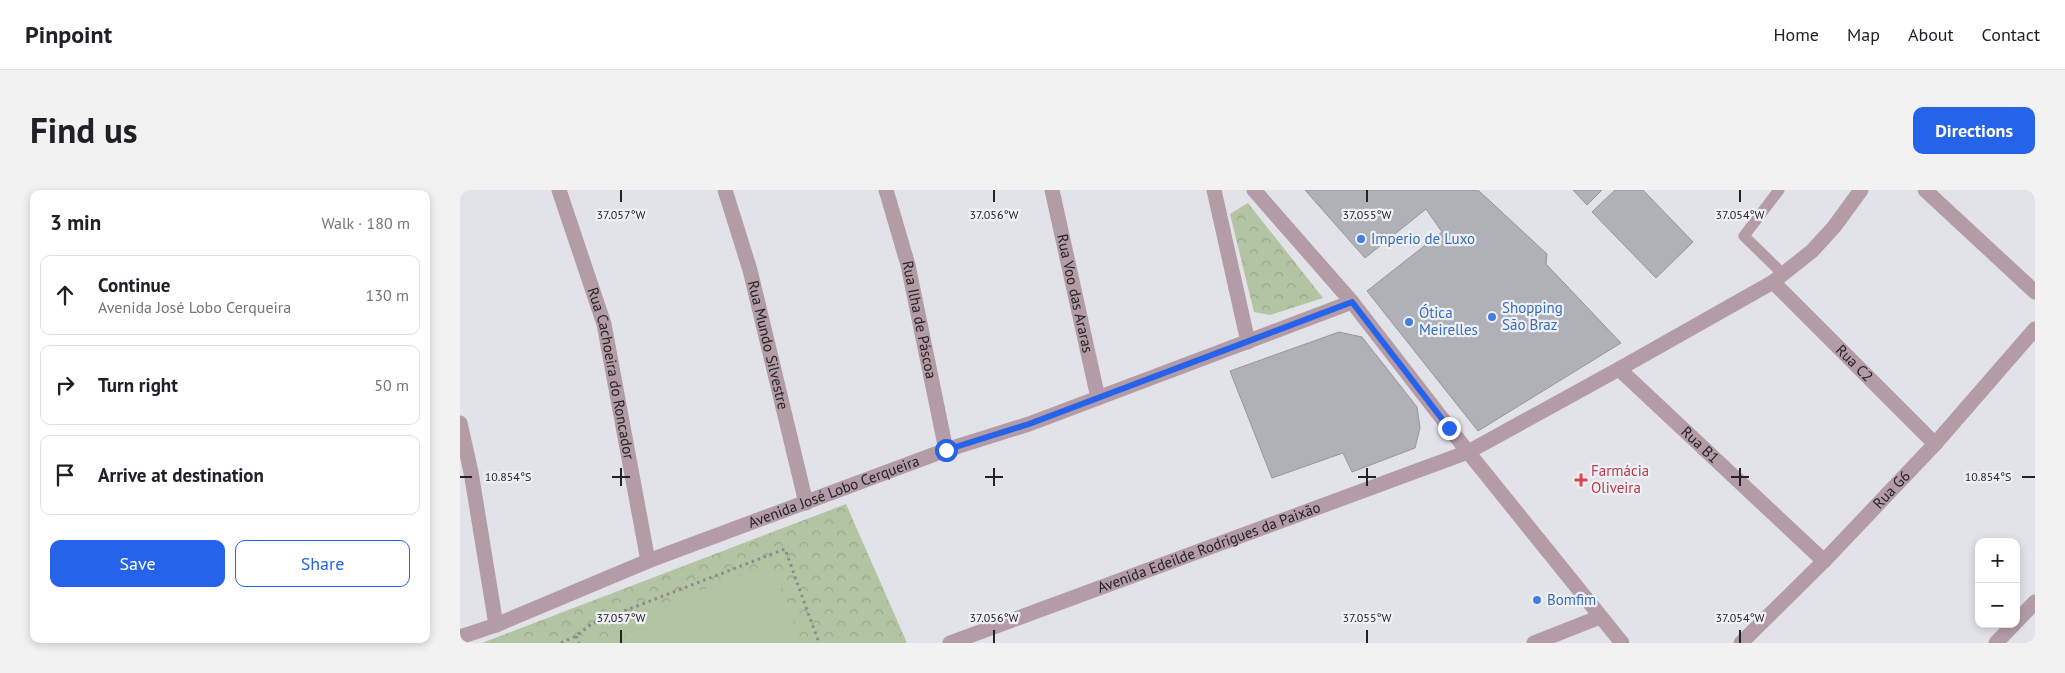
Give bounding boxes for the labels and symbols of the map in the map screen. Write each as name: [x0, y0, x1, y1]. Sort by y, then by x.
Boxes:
text: 37.057°W: [597, 207, 646, 222]
text: 37.056°W: [970, 207, 1019, 222]
text: 37.055°W: [1343, 207, 1392, 222]
text: 37.054°W: [1716, 207, 1765, 222]
place label: Imperio de Luxo: [1371, 229, 1475, 248]
street label: Rua Voo das Araras: [1053, 232, 1098, 355]
marker: Imperio de Luxo: [1355, 233, 1367, 245]
street label: Rua Ilha de Páscoa: [898, 259, 941, 380]
street label: Rua Mundo Silvestre: [744, 279, 793, 411]
street label: Rua Cachoeira do Roncador: [583, 285, 639, 461]
place label: Shopping São Braz: [1502, 298, 1563, 334]
place label: Ótica Meirelles: [1419, 303, 1478, 339]
marker: Shopping São Braz: [1486, 311, 1498, 323]
marker: Ótica Meirelles: [1403, 316, 1415, 328]
street label: Rua C2: [1832, 340, 1877, 386]
route end: [1438, 417, 1461, 440]
street label: Rua B1: [1677, 422, 1723, 467]
route start: [935, 439, 958, 462]
street label: Avenida José Lobo Cerqueira: [745, 451, 922, 532]
place label: Farmácia Oliveira: [1591, 461, 1649, 497]
street label: Rua G6: [1869, 466, 1914, 512]
text: 10.854°S: [485, 469, 531, 484]
text: 10.854°S: [1965, 469, 2011, 484]
marker: Farmácia Oliveira: [1575, 474, 1587, 486]
street label: Avenida Edeilde Rodrigues da Paixão: [1095, 497, 1323, 597]
place label: Bomfim: [1547, 590, 1596, 609]
marker: Bomfim: [1531, 594, 1543, 606]
text: 37.057°W: [597, 610, 646, 625]
text: 37.056°W: [970, 610, 1019, 625]
text: 37.055°W: [1343, 610, 1392, 625]
text: 37.054°W: [1716, 610, 1765, 625]

